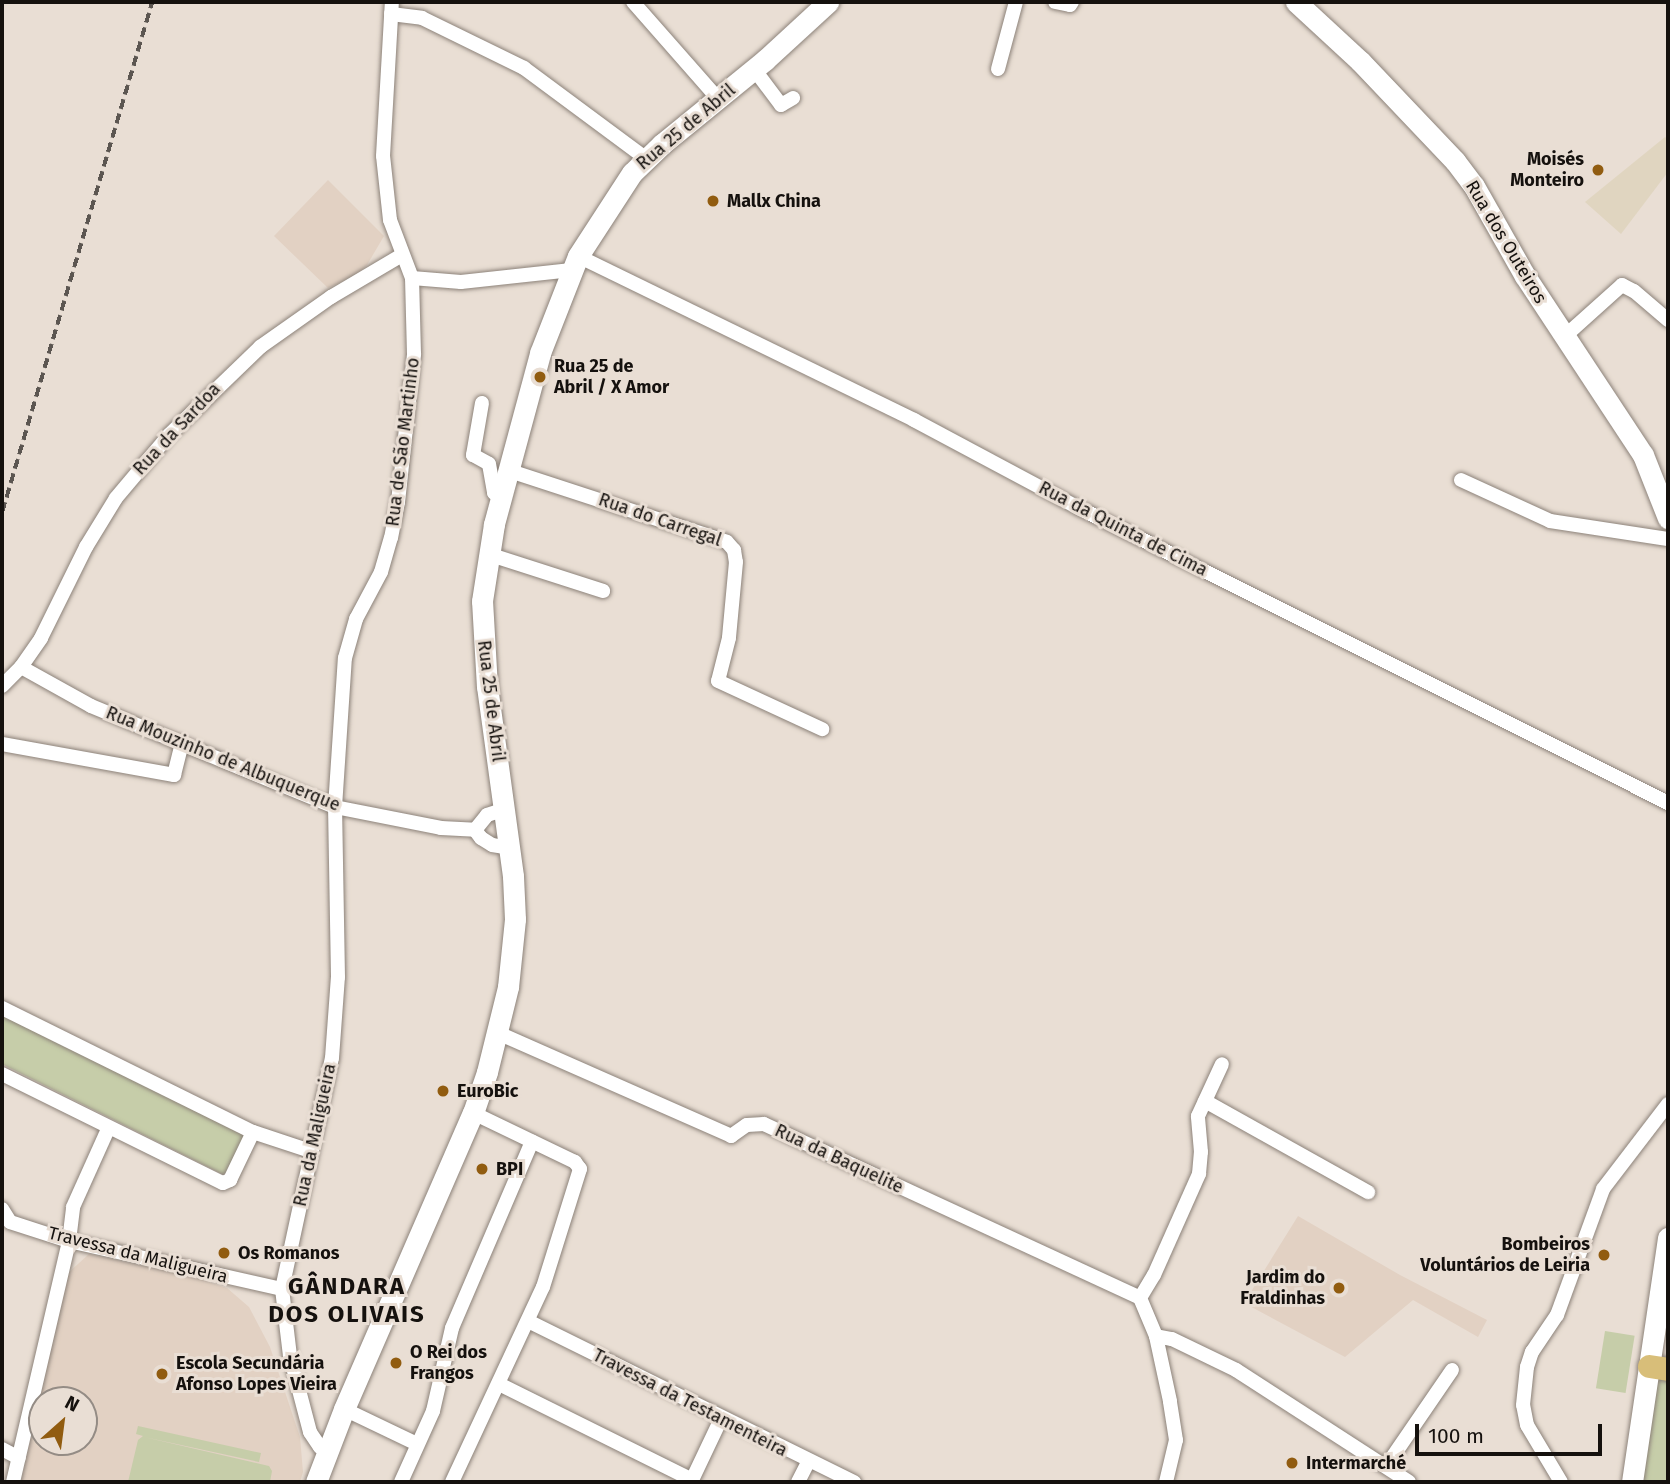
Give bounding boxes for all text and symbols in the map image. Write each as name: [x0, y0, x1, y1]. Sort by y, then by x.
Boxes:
street label: Rua 25 de Abril: [632, 79, 740, 175]
place label: Moisés Monteiro: [1510, 149, 1584, 192]
marker: Moisés Monteiro: [1590, 162, 1606, 178]
street label: Rua dos Outeiros: [1461, 177, 1551, 307]
place label: Mallx China: [727, 190, 821, 212]
marker: Mallx China: [705, 193, 721, 209]
street label: Rua de São Martinho: [382, 356, 424, 528]
place label: Rua 25 de Abril / X Amor: [554, 356, 669, 398]
marker: Rua 25 de Abril / X Amor: [532, 369, 548, 385]
street label: Rua da Sardoa: [129, 378, 225, 480]
street label: Rua da Quinta de Cima: [1035, 477, 1211, 581]
street label: Rua do Carregal: [596, 489, 724, 551]
street label: Rua 25 de Abril: [473, 639, 509, 763]
street label: Rua Mouzinho de Albuquerque: [103, 702, 343, 816]
street label: Rua da Maligueira: [289, 1061, 341, 1209]
place label: EuroBic: [457, 1080, 518, 1102]
marker: EuroBic: [435, 1083, 451, 1099]
street label: Rua da Baquelite: [771, 1120, 907, 1198]
place label: BPI: [496, 1158, 523, 1180]
marker: BPI: [474, 1161, 490, 1177]
street label: Travessa da Maligueira: [46, 1222, 230, 1288]
place label: Bombeiros Voluntários de Leiria: [1420, 1234, 1590, 1276]
place label: Os Romanos: [238, 1242, 339, 1264]
marker: Os Romanos: [216, 1245, 232, 1261]
marker: Bombeiros Voluntários de Leiria: [1596, 1247, 1612, 1263]
place label: Jardim do Fraldinhas: [1240, 1267, 1325, 1310]
district label: GÂNDARA DOS OLIVAIS: [270, 1273, 424, 1329]
marker: Jardim do Fraldinhas: [1331, 1280, 1347, 1296]
place label: O Rei dos Frangos: [410, 1342, 487, 1384]
street label: Travessa da Testamenteira: [589, 1345, 791, 1461]
place label: Escola Secundária Afonso Lopes Vieira: [176, 1353, 337, 1396]
marker: O Rei dos Frangos: [388, 1355, 404, 1371]
marker: Escola Secundária Afonso Lopes Vieira: [154, 1366, 170, 1382]
north arrow: [28, 1386, 98, 1456]
text: N: [61, 1391, 83, 1417]
scale bar: [1418, 1410, 1605, 1454]
text: 100 m: [1428, 1423, 1484, 1449]
place label: Intermarché: [1306, 1452, 1406, 1474]
marker: Intermarché: [1284, 1455, 1300, 1471]

